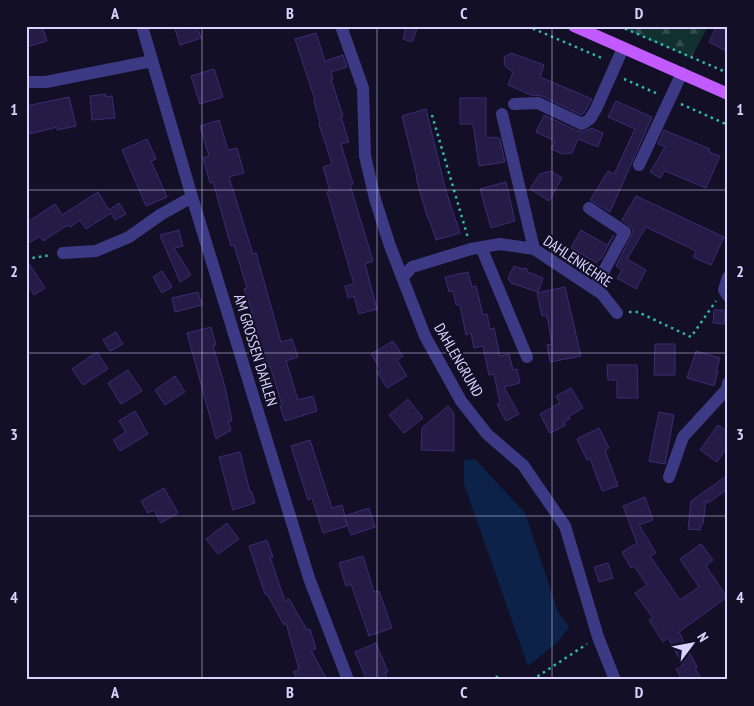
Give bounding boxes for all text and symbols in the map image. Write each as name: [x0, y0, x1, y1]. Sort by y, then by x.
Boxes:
text: A: [110, 3, 120, 23]
text: B: [286, 3, 294, 23]
text: C: [460, 3, 468, 23]
text: D: [635, 3, 644, 23]
text: 1: [10, 99, 18, 119]
text: 1: [736, 99, 744, 119]
street label: DAHLENKEHRE: [540, 231, 616, 291]
text: 2: [10, 261, 18, 281]
text: 2: [736, 261, 744, 281]
street label: AM GROSSEN DAHLEN: [230, 292, 282, 408]
street label: DAHLENGRUND: [430, 320, 488, 400]
text: 3: [10, 424, 18, 444]
text: 3: [736, 424, 744, 444]
text: 4: [10, 587, 18, 607]
text: 4: [736, 587, 744, 607]
north arrow: [666, 618, 716, 668]
text: N: [693, 629, 713, 645]
text: A: [110, 682, 120, 702]
text: B: [286, 682, 294, 702]
text: C: [460, 682, 468, 702]
text: D: [635, 682, 644, 702]

